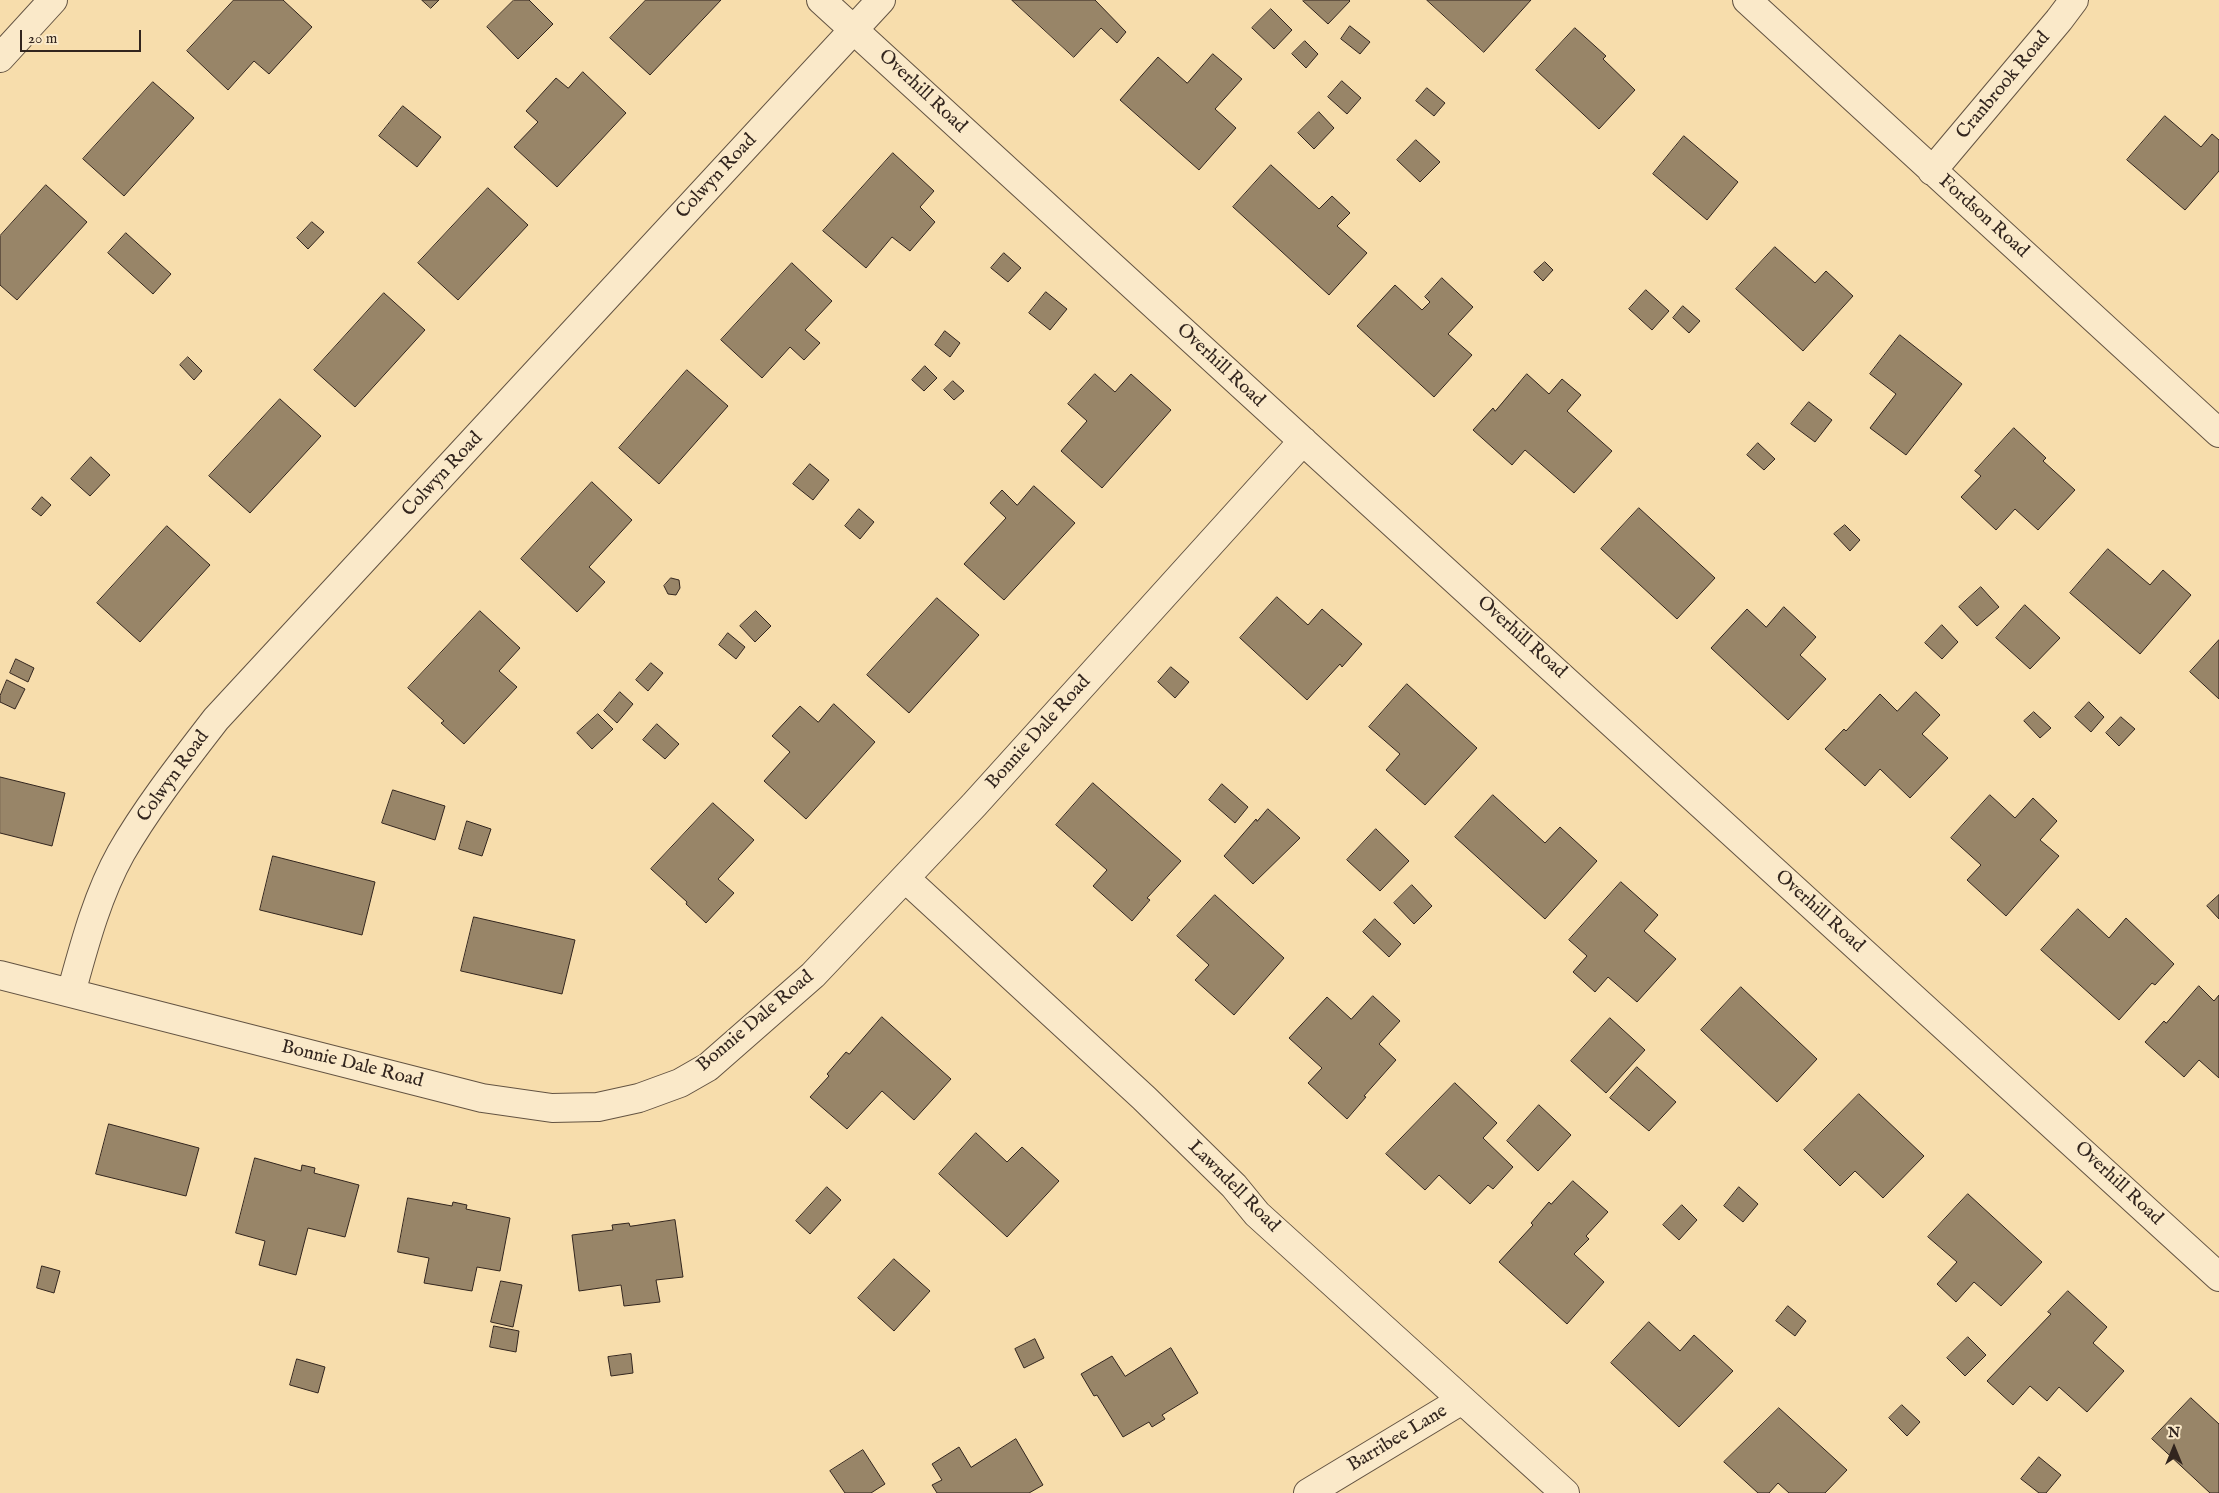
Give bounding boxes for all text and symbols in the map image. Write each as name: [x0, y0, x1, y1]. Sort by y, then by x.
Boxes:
scale bar: [22, 20, 144, 52]
street label: Cranbrook Road: [1952, 28, 2056, 144]
text: 20 m: [28, 29, 57, 48]
street label: Overhill Road: [873, 45, 971, 139]
street label: Colwyn Road: [672, 130, 762, 224]
street label: Fordson Road: [1933, 171, 2033, 263]
street label: Overhill Road: [1171, 319, 1269, 413]
street label: Colwyn Road: [398, 428, 488, 522]
street label: Overhill Road: [1472, 592, 1570, 684]
street label: Bonnie Dale Road: [982, 671, 1096, 795]
street label: Colwyn Road: [133, 727, 215, 827]
street label: Overhill Road: [1770, 866, 1868, 958]
street label: Bonnie Dale Road: [693, 967, 819, 1077]
street label: Bonnie Dale Road: [279, 1036, 425, 1094]
street label: Lawndell Road: [1182, 1136, 1284, 1238]
street label: Overhill Road: [2069, 1137, 2167, 1231]
street label: Barribee Lane: [1344, 1400, 1452, 1478]
north arrow: [2149, 1423, 2199, 1473]
text: N: [2168, 1424, 2180, 1442]

